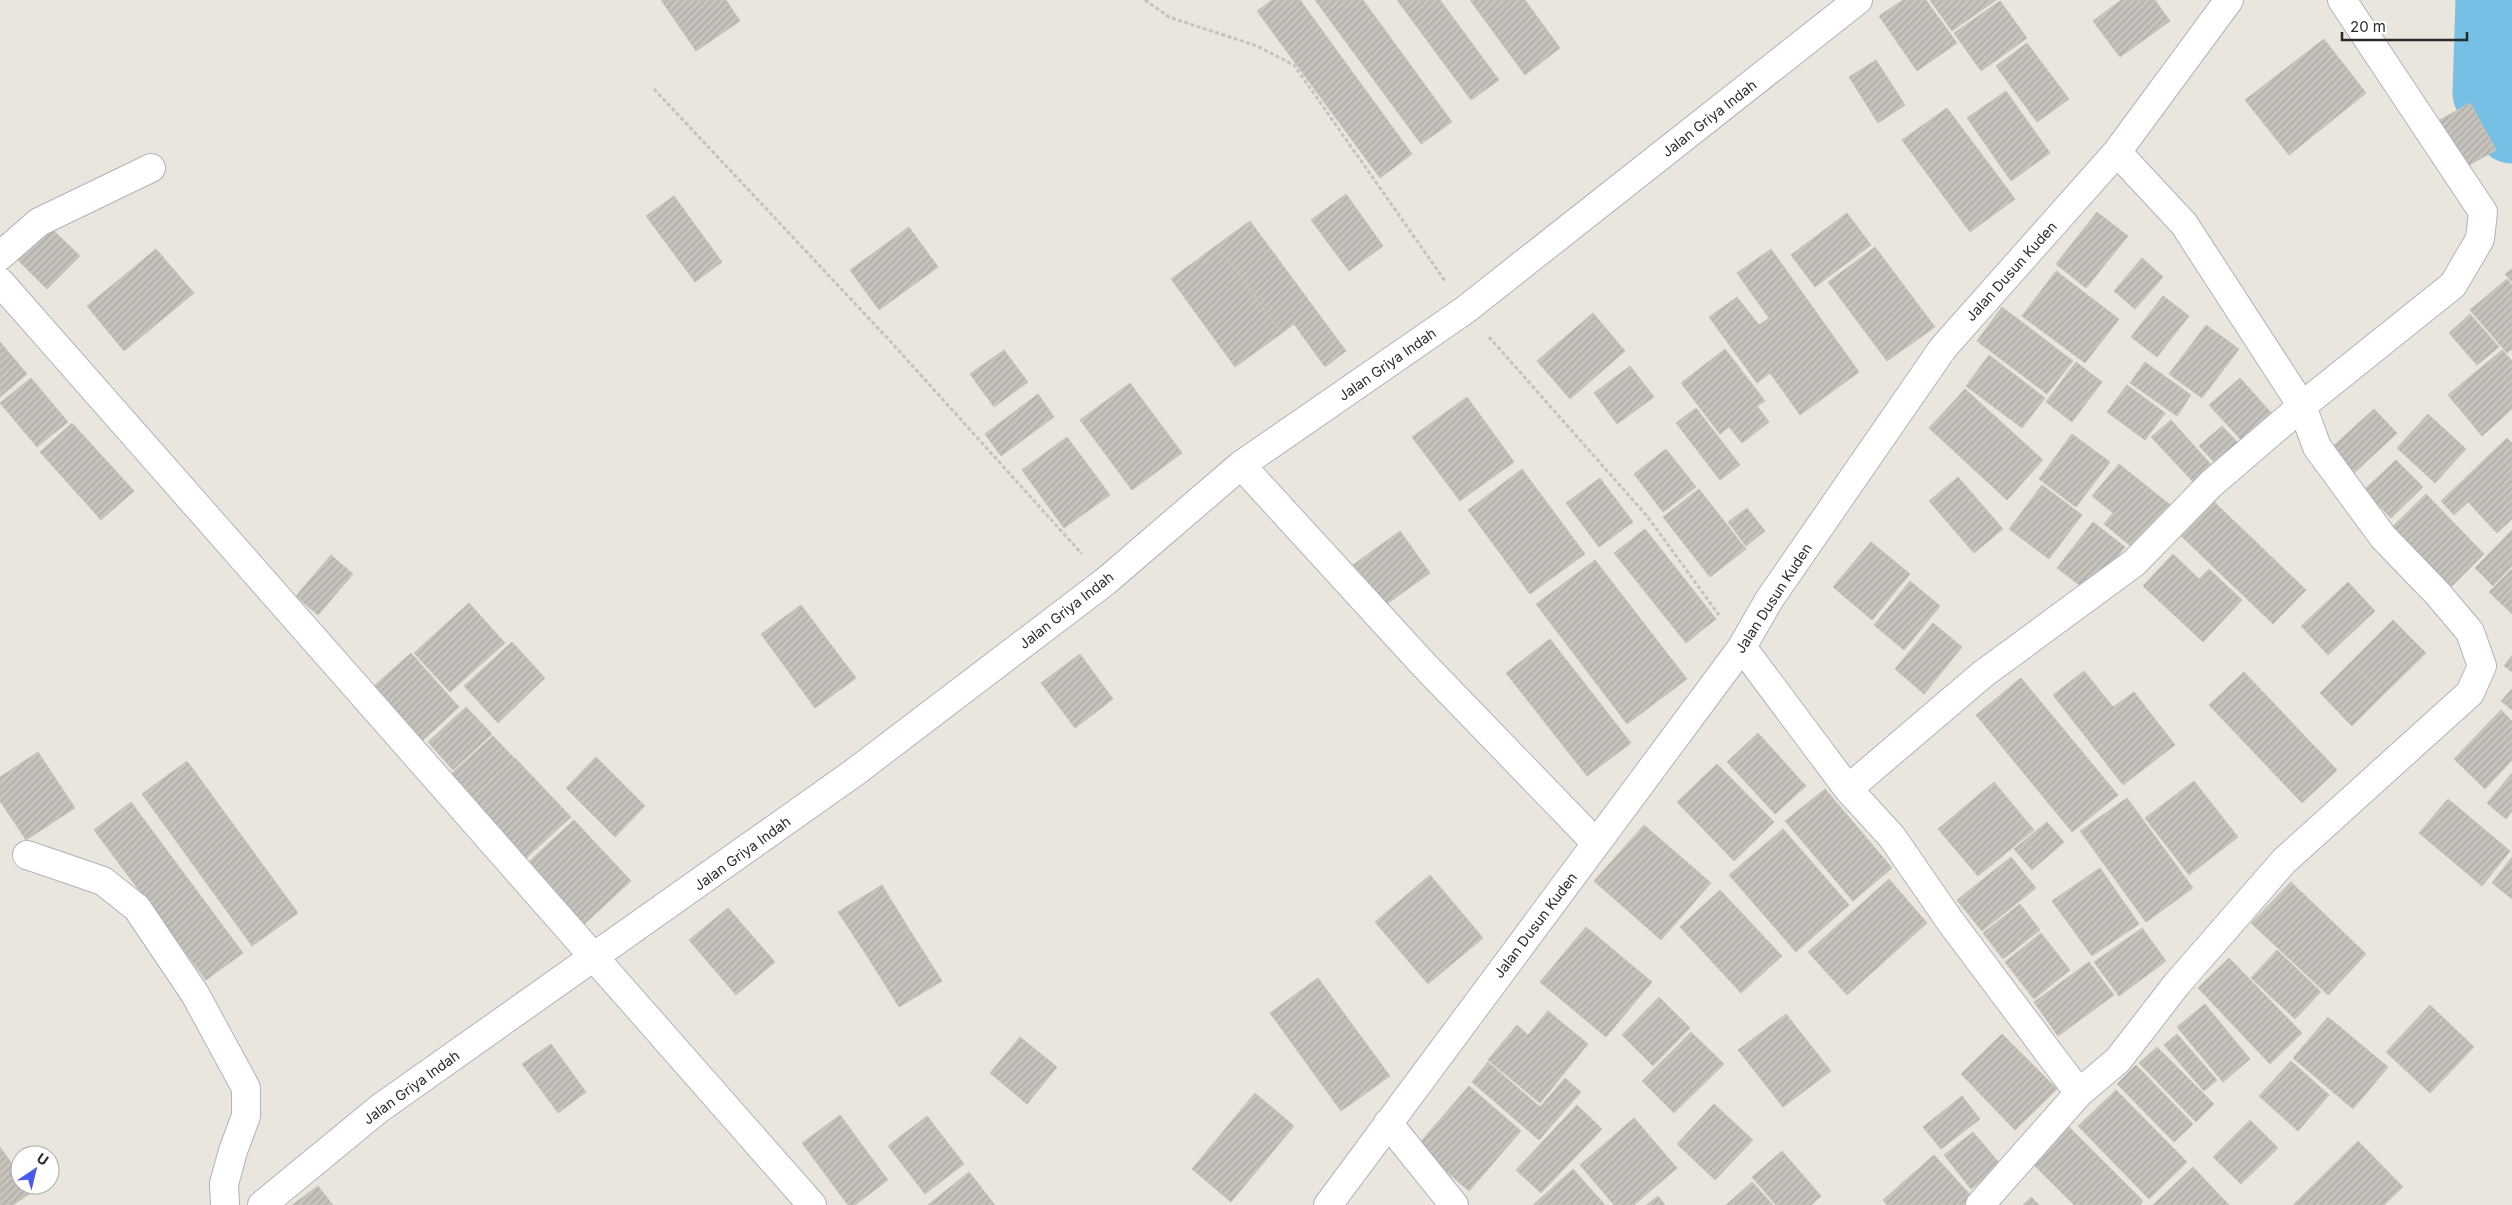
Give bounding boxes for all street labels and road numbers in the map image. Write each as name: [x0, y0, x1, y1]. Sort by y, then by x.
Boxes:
street label: Jalan Griya Indah: [1658, 76, 1760, 160]
street label: Jalan Dusun Kuden: [1962, 218, 2060, 324]
street label: Jalan Griya Indah: [1335, 324, 1439, 404]
street label: Jalan Dusun Kuden: [1731, 540, 1815, 656]
street label: Jalan Griya Indah: [1015, 568, 1117, 652]
street label: Jalan Griya Indah: [690, 812, 794, 894]
street label: Jalan Dusun Kuden: [1490, 869, 1580, 981]
street label: Jalan Griya Indah: [359, 1046, 463, 1128]

